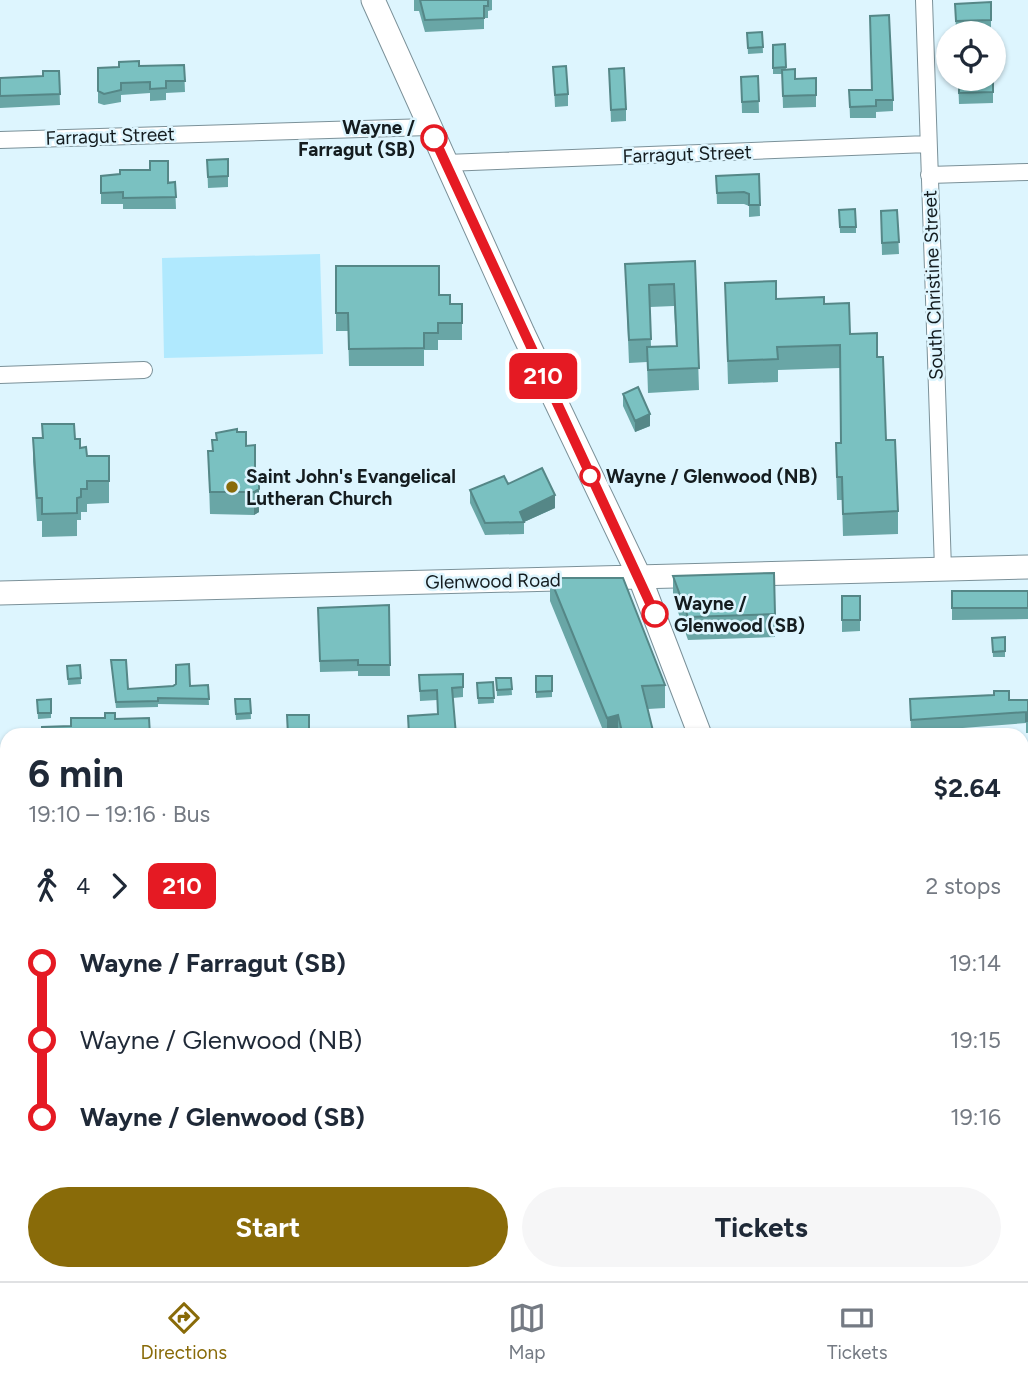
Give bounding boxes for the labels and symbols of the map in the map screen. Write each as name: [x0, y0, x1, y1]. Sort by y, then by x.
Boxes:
place label: Wayne / Farragut (SB): [298, 116, 415, 161]
street label: Farragut Street: [45, 122, 175, 150]
marker: Wayne / Farragut (SB): [421, 125, 447, 151]
street label: Farragut Street: [622, 140, 752, 168]
street label: South Christine Street: [918, 190, 948, 380]
line badge: 210: [503, 353, 583, 399]
place label: Saint John's Evangelical Lutheran Church: [246, 465, 456, 510]
place label: Wayne / Glenwood (NB): [606, 465, 817, 488]
marker: Wayne / Glenwood (NB): [580, 466, 600, 486]
marker: Saint John's Evangelical Lutheran Church: [224, 479, 240, 495]
street label: Glenwood Road: [425, 568, 561, 594]
place label: Wayne / Glenwood (SB): [674, 592, 805, 637]
marker: Wayne / Glenwood (SB): [642, 601, 668, 627]

